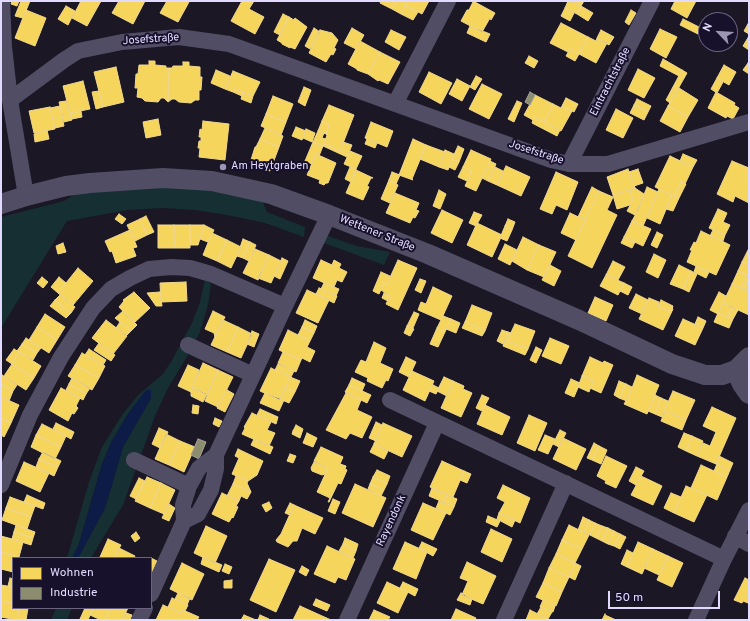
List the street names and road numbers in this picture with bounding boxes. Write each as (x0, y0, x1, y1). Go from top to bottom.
street label: Josefstraße (122, 31, 180, 49)
street label: Eintrachtstraße (588, 45, 634, 119)
street label: Josefstraße (507, 138, 565, 168)
street label: Wettener Straße (337, 213, 417, 255)
street label: Rayendonk (374, 493, 410, 549)

